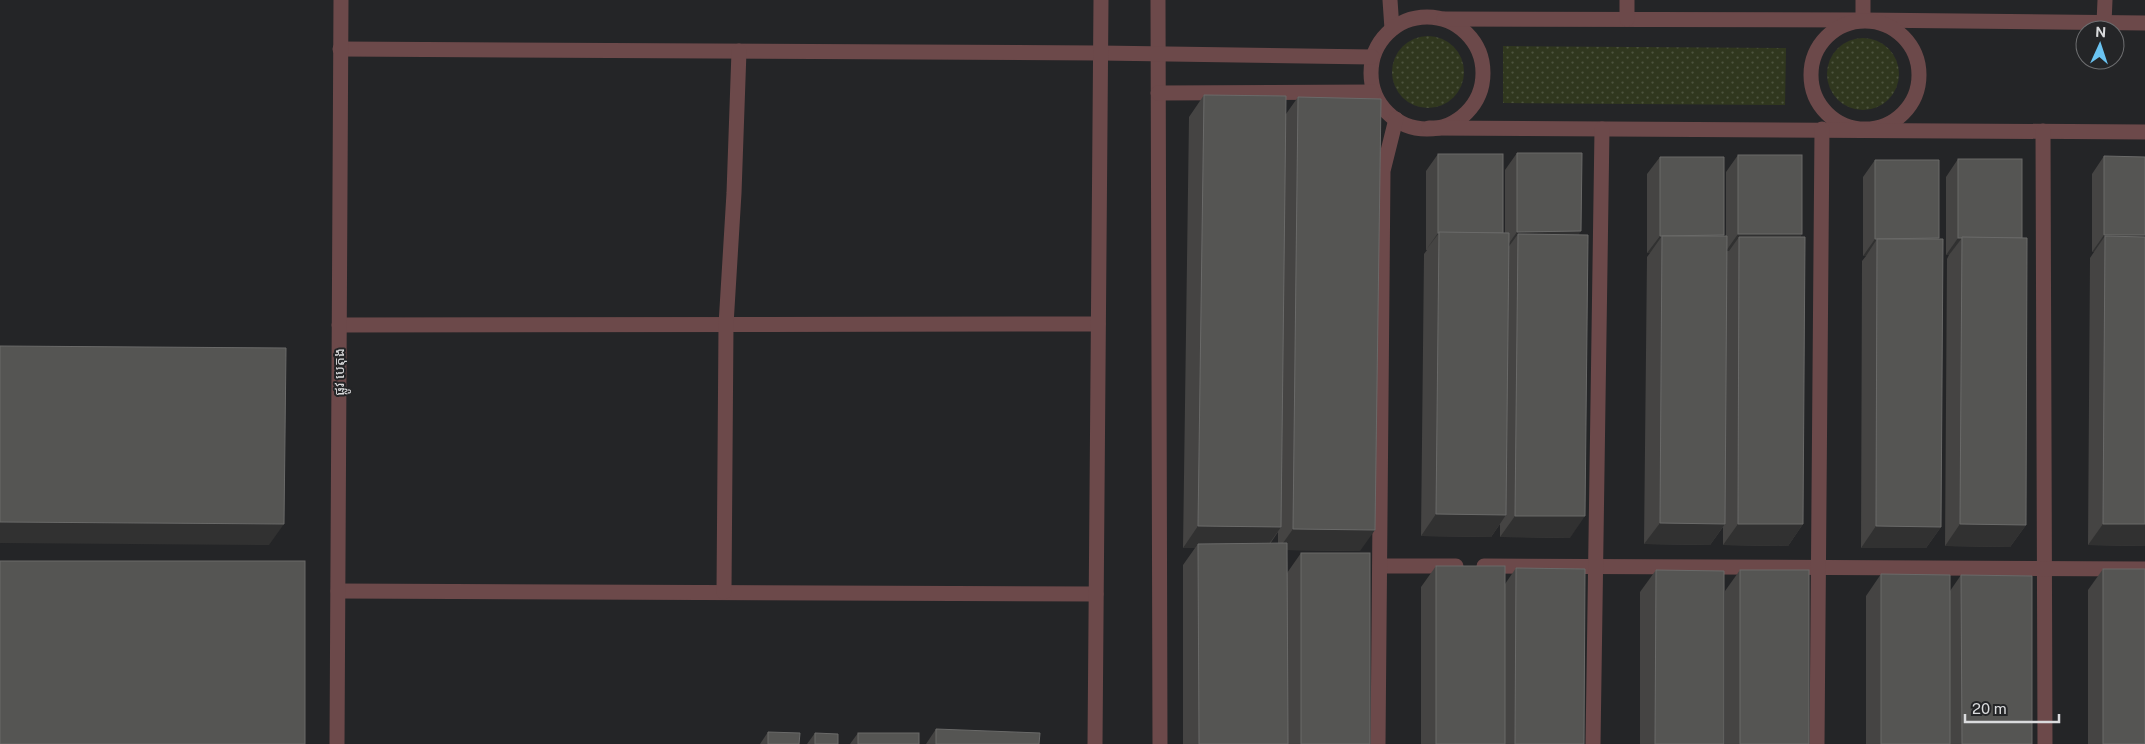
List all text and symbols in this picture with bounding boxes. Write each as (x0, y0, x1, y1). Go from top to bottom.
north arrow (2075, 20, 2125, 70)
text: N (2095, 24, 2107, 40)
street label: ផ្លូវ បេតុង (331, 348, 351, 396)
scale bar (1965, 692, 2059, 724)
text: 20 m (1972, 700, 2007, 717)

